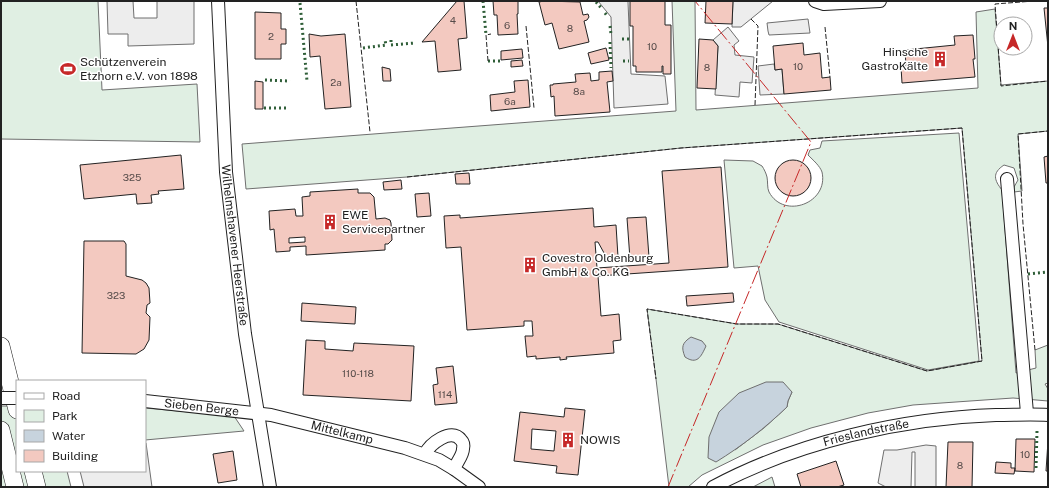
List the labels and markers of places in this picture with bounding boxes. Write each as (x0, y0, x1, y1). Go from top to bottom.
place label: Hinsche GastroKälte (862, 45, 928, 73)
building icon: Hinsche GastroKälte (931, 50, 949, 68)
place label: Schützenverein Etzhorn e.V. von 1898 (80, 55, 198, 83)
sports icon: Schützenverein Etzhorn e.V. von 1898 (59, 60, 77, 78)
place label: EWE Servicepartner (342, 208, 426, 236)
building icon: EWE Servicepartner (321, 213, 339, 231)
place label: Covestro Oldenburg GmbH & Co. KG (542, 251, 654, 279)
building icon: Covestro Oldenburg GmbH & Co. KG (521, 256, 539, 274)
building icon: NOWIS (559, 431, 577, 449)
place label: NOWIS (580, 433, 621, 447)

